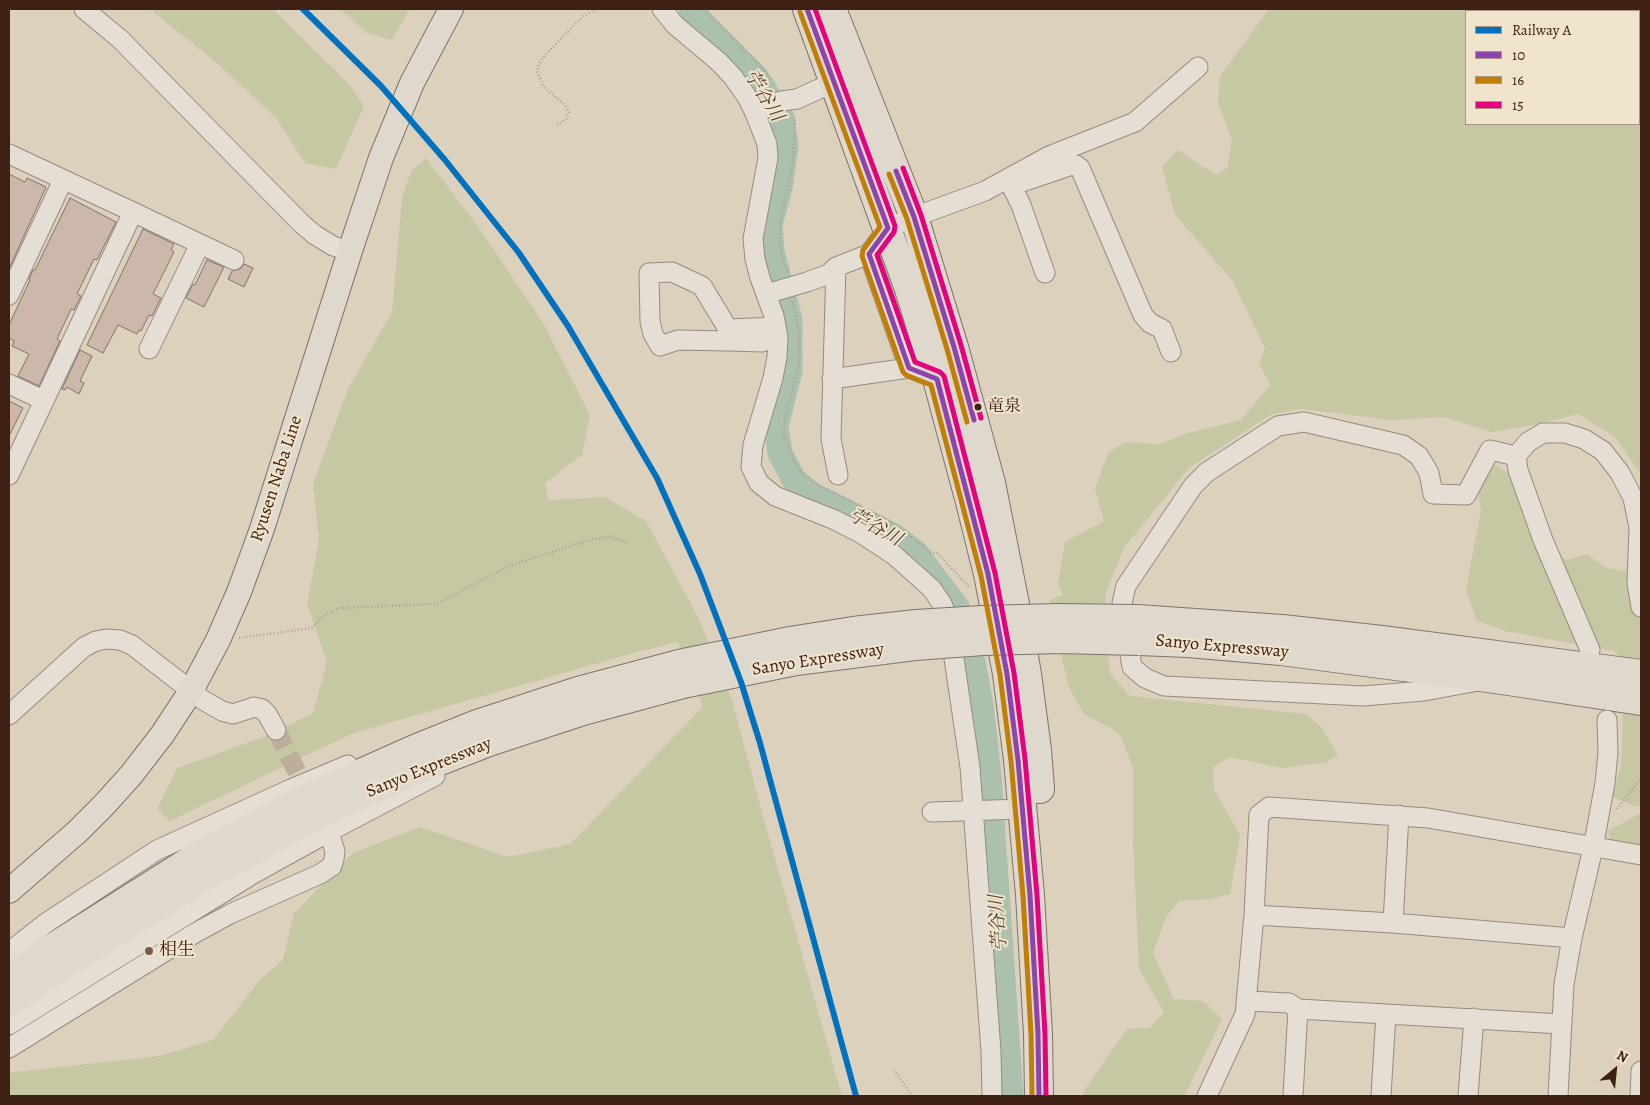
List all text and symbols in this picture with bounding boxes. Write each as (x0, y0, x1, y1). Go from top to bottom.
legend (1465, 10, 1640, 125)
text: Railway A (1512, 20, 1571, 40)
text: 10 (1512, 45, 1525, 65)
water label: 苧谷川 (738, 66, 788, 126)
text: 16 (1512, 70, 1524, 90)
text: 15 (1512, 95, 1524, 115)
place label: 竜泉 (987, 397, 1021, 417)
marker: 竜泉 (973, 402, 983, 412)
street label: Ryusen Naba Line (246, 413, 308, 545)
water label: 苧谷川 (845, 504, 905, 552)
street label: Sanyo Expressway (1154, 630, 1290, 664)
street label: Sanyo Expressway (750, 639, 886, 681)
street label: Sanyo Expressway (363, 733, 495, 803)
water label: 苧谷川 (986, 894, 1012, 952)
place label: 相生 (159, 940, 195, 962)
marker: 相生 (143, 945, 155, 957)
north arrow (1590, 1045, 1640, 1095)
text: N (1613, 1046, 1631, 1067)

